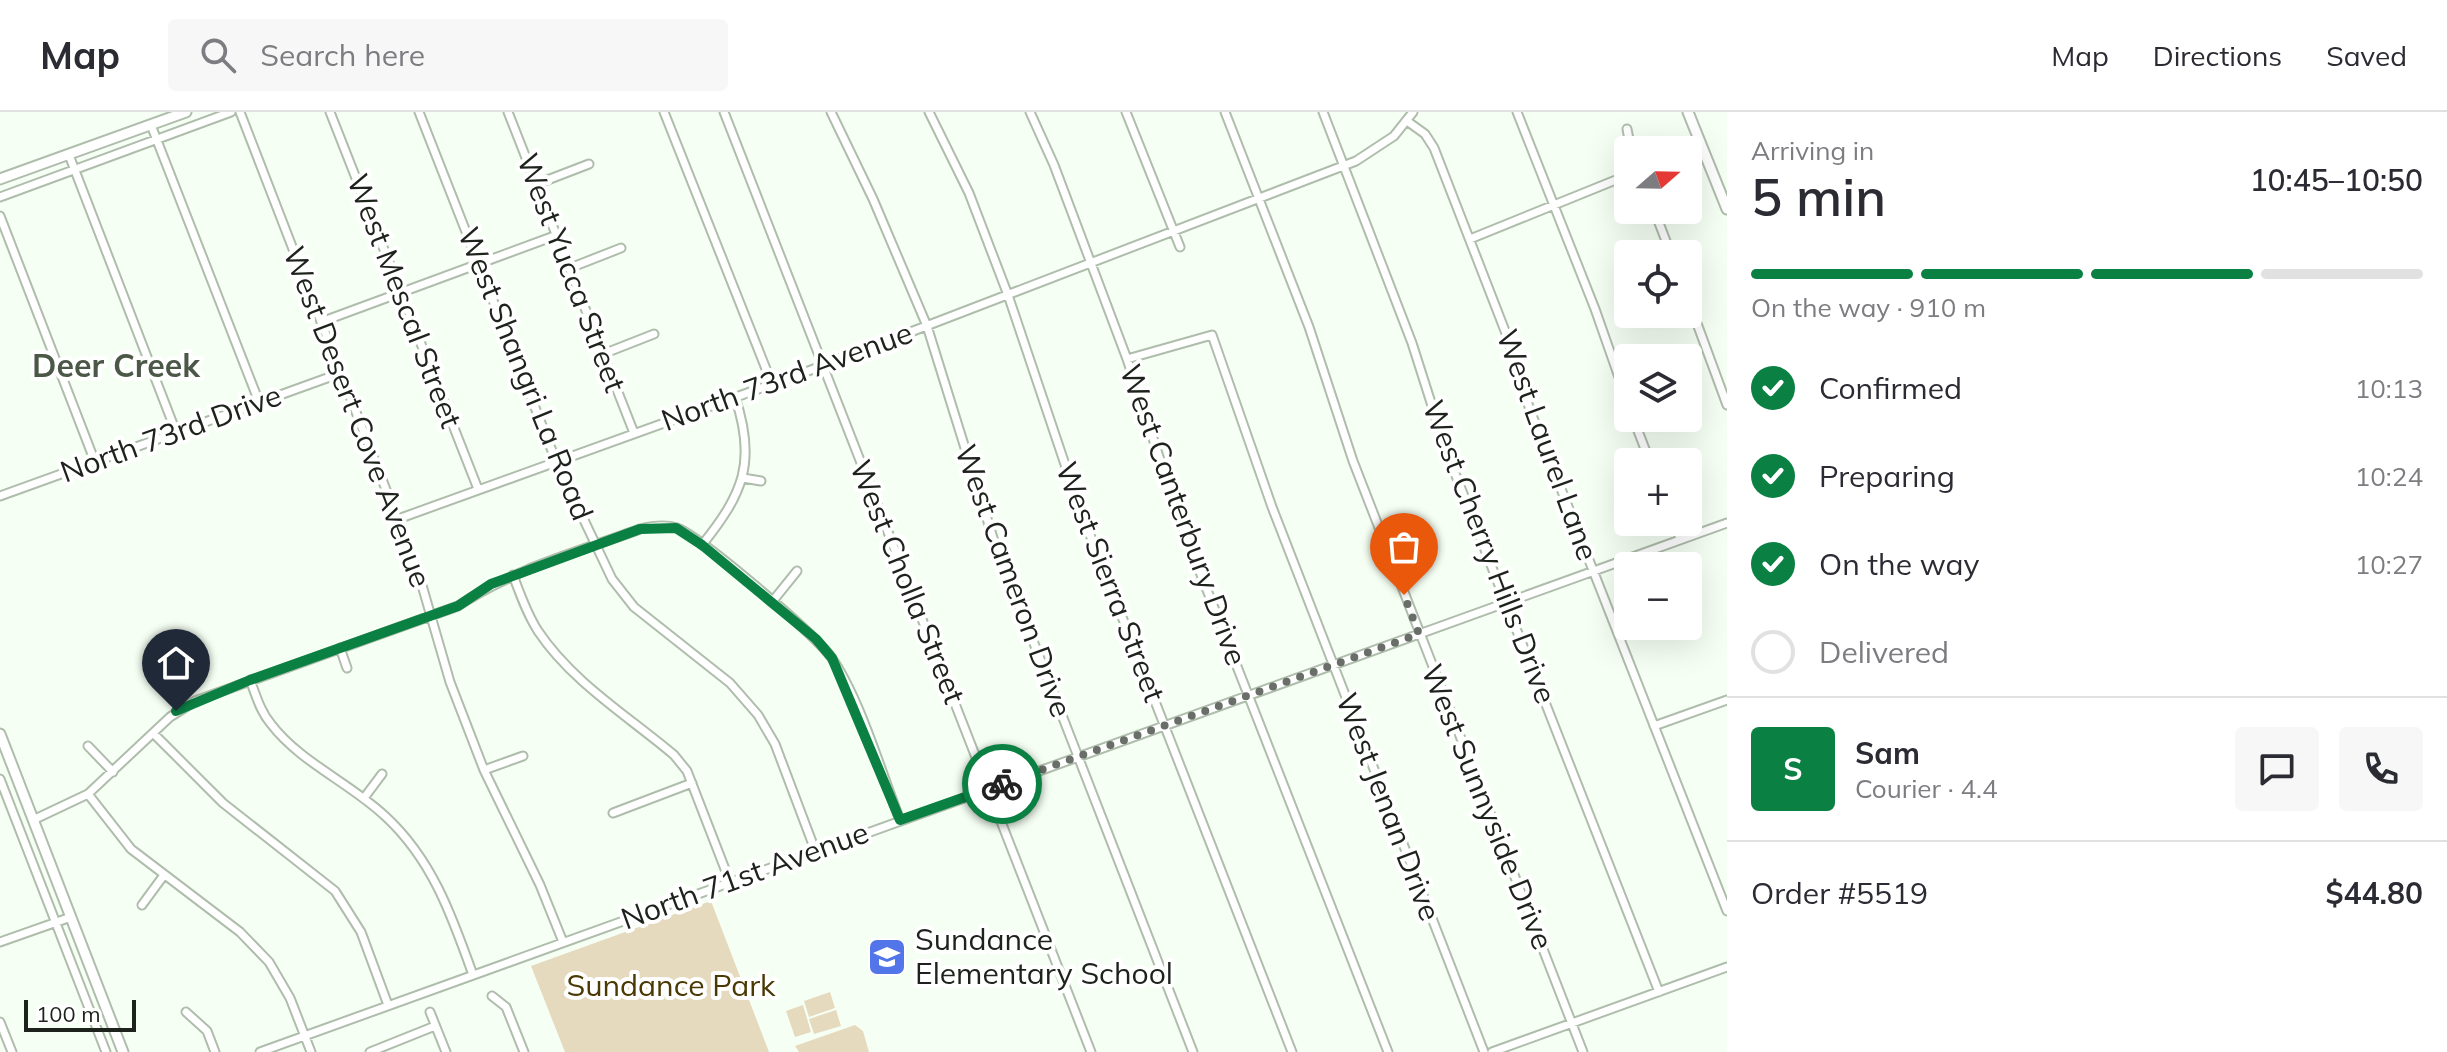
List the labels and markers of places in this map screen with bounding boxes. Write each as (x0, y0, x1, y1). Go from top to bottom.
pin (1370, 513, 1438, 595)
pin (142, 629, 210, 711)
place label: Sundance Elementary School (915, 920, 1173, 992)
school or university icon: Sundance Elementary School (866, 936, 908, 978)

